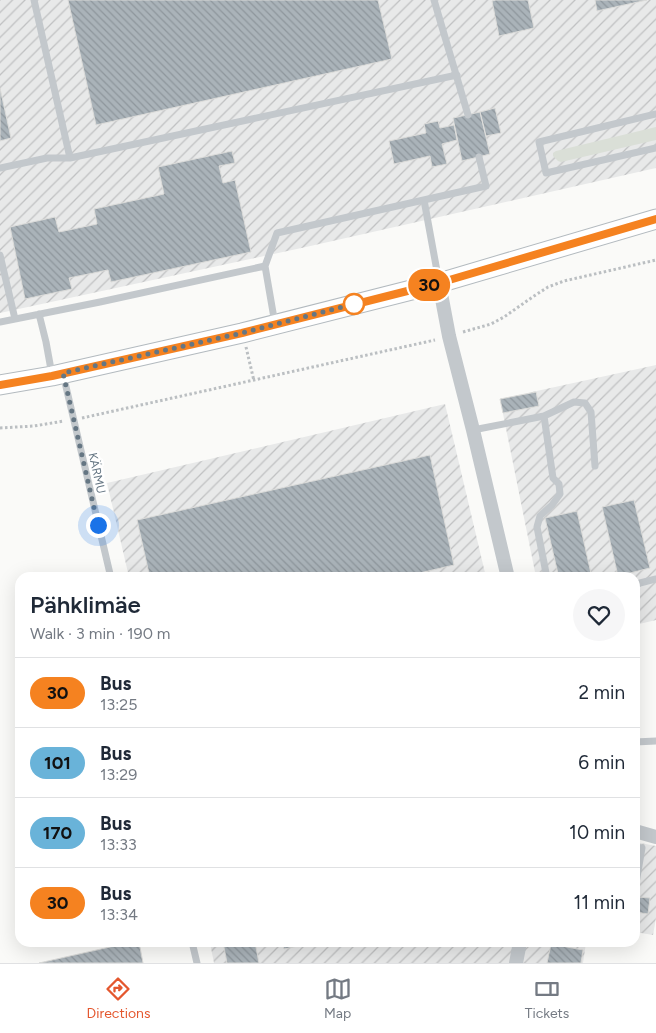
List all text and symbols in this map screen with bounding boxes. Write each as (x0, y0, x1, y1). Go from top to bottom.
line badge: 30 (406, 269, 452, 301)
text: 30 (418, 274, 440, 296)
unlabelled marker (343, 293, 365, 315)
street label: KÄRMU (86, 451, 108, 495)
your location (86, 513, 111, 538)
button: heart (573, 589, 625, 641)
text: Pähklimäe (30, 590, 141, 619)
text: Walk · 3 min · 190 m (30, 624, 171, 643)
text: Bus (100, 672, 131, 695)
text: 2 min (579, 681, 625, 704)
text: 30 (47, 682, 68, 704)
text: 13:25 (100, 695, 138, 714)
text: Bus (100, 742, 131, 765)
text: 6 min (578, 751, 625, 774)
text: 101 (44, 752, 71, 774)
text: 13:29 (100, 765, 137, 784)
text: Bus (100, 812, 131, 835)
text: 10 min (569, 821, 625, 844)
text: 170 (43, 822, 72, 844)
text: 13:33 (100, 835, 137, 854)
text: Bus (100, 882, 131, 905)
text: 11 min (573, 891, 625, 914)
text: 30 (47, 892, 68, 914)
text: 13:34 (100, 905, 138, 924)
tab: Directions (87, 975, 150, 1022)
tab: Map (324, 975, 352, 1022)
tab: Tickets (525, 975, 569, 1022)

